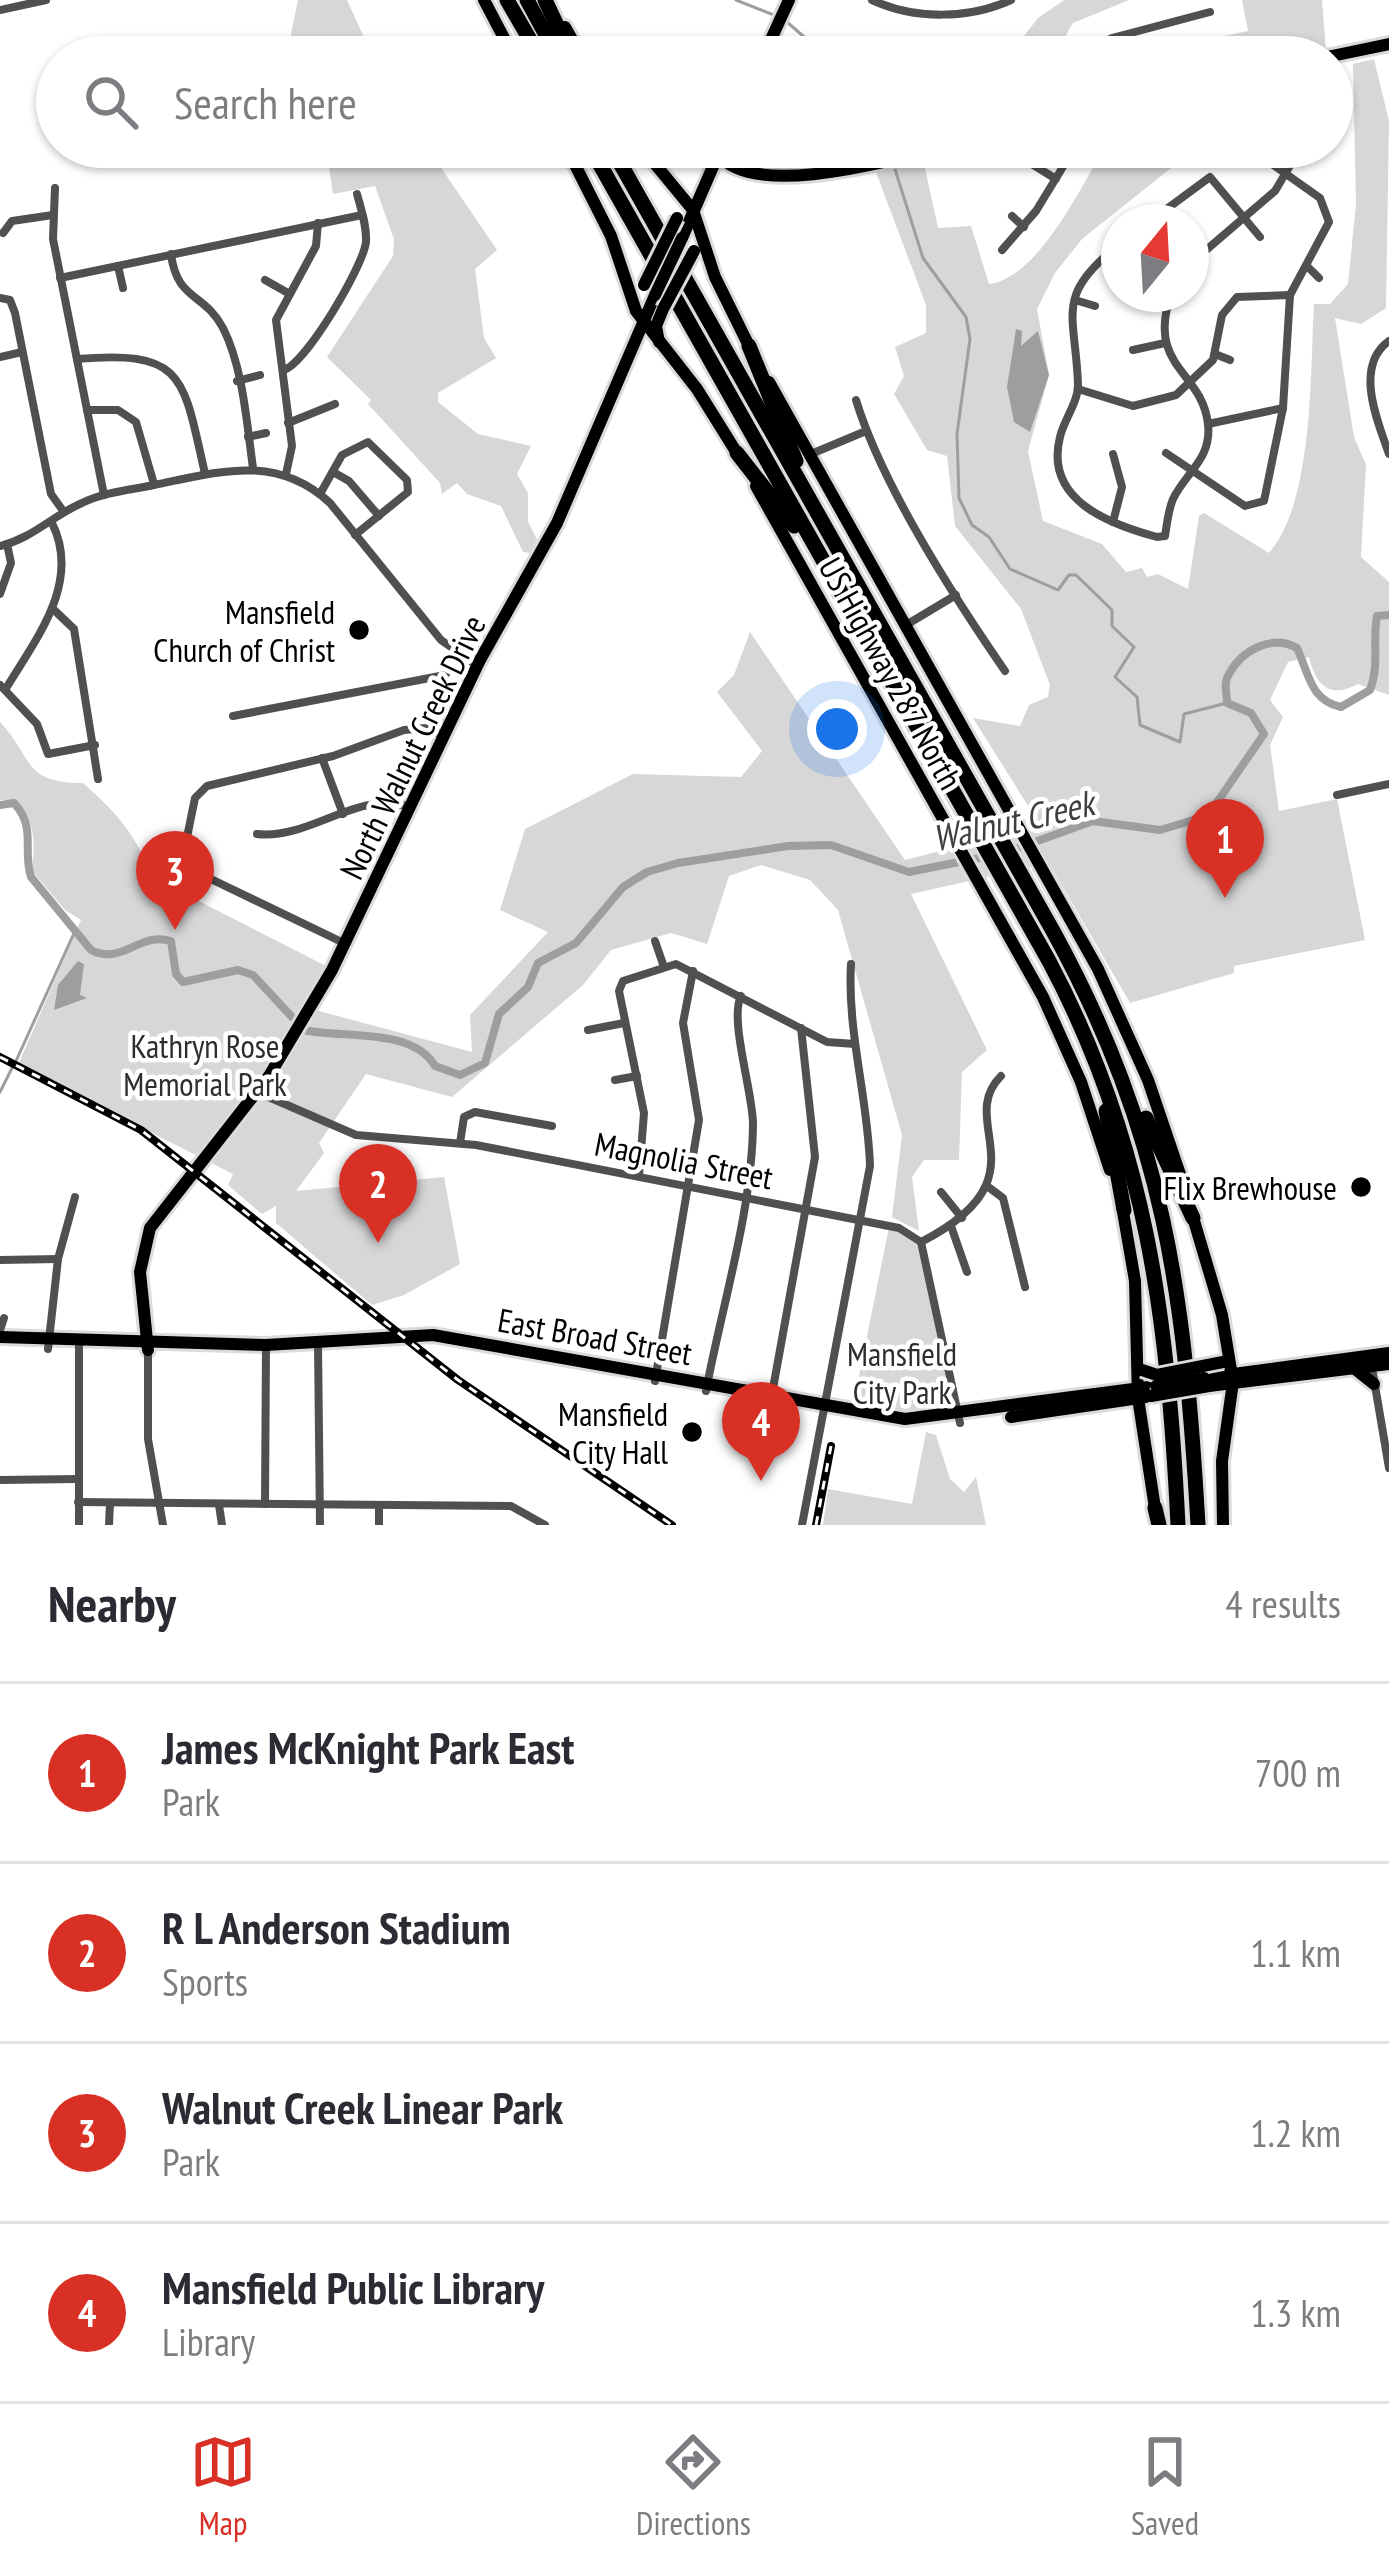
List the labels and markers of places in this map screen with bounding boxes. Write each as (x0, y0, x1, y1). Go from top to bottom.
place label: Mansfield Church of Christ (153, 590, 335, 671)
marker: Mansfield Church of Christ (346, 617, 372, 643)
pin: 1 (1186, 799, 1264, 898)
pin: 3 (136, 831, 214, 930)
pin: 2 (339, 1144, 417, 1243)
place label: Flix Brewhouse (1163, 1166, 1337, 1209)
marker: Flix Brewhouse (1348, 1174, 1374, 1200)
pin: 4 (722, 1382, 800, 1481)
place label: Mansfield City Hall (558, 1392, 668, 1473)
marker: Mansfield City Hall (679, 1419, 705, 1445)

